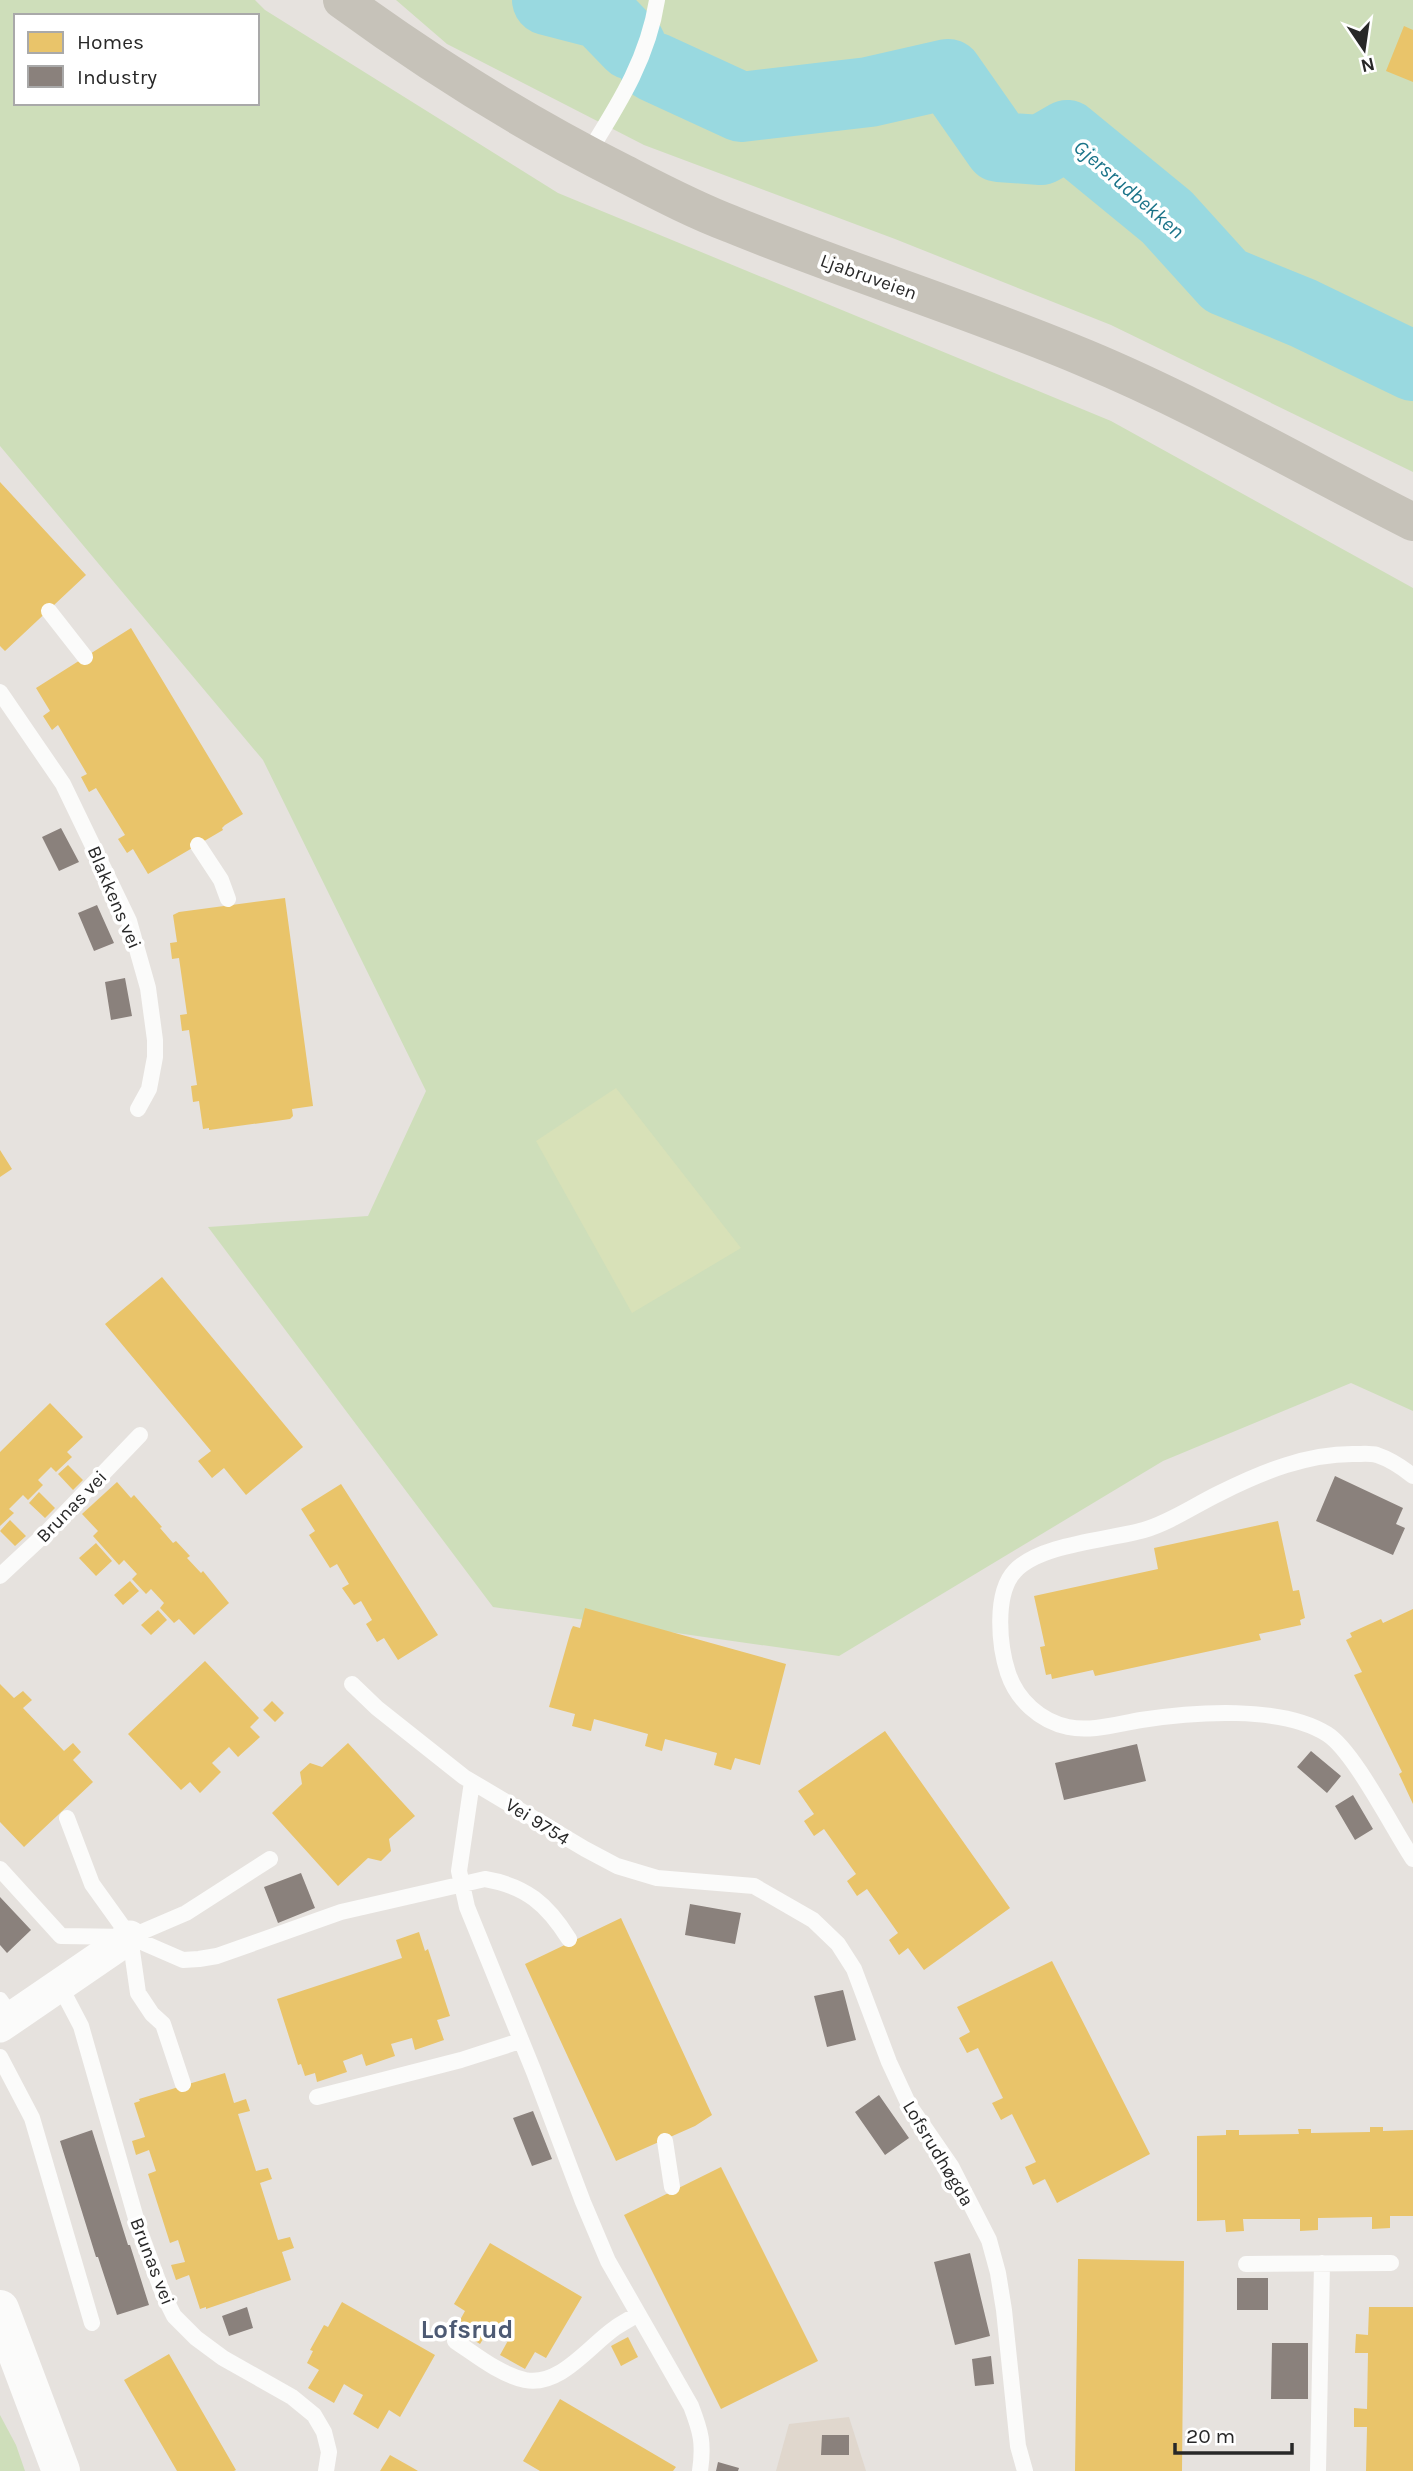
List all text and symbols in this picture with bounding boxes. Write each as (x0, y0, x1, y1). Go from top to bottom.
legend (14, 14, 259, 105)
north arrow (1329, 14, 1399, 84)
text: Homes (77, 30, 144, 54)
text: N (1358, 52, 1377, 77)
text: Industry (77, 65, 157, 89)
water label: Gjersrudbekken (1069, 135, 1189, 243)
street label: Ljabruveien (817, 249, 920, 305)
street label: Blakkens vei (83, 843, 146, 952)
street label: Brunas vei (32, 1466, 111, 1547)
street label: Vei 9754 (501, 1794, 574, 1850)
street label: Lofsrudhøgda (898, 2097, 978, 2210)
street label: Brunas vei (125, 2215, 179, 2308)
district label: Lofsrud (421, 2314, 514, 2345)
scale bar (1175, 2412, 1292, 2456)
text: 20 m (1186, 2424, 1235, 2448)

